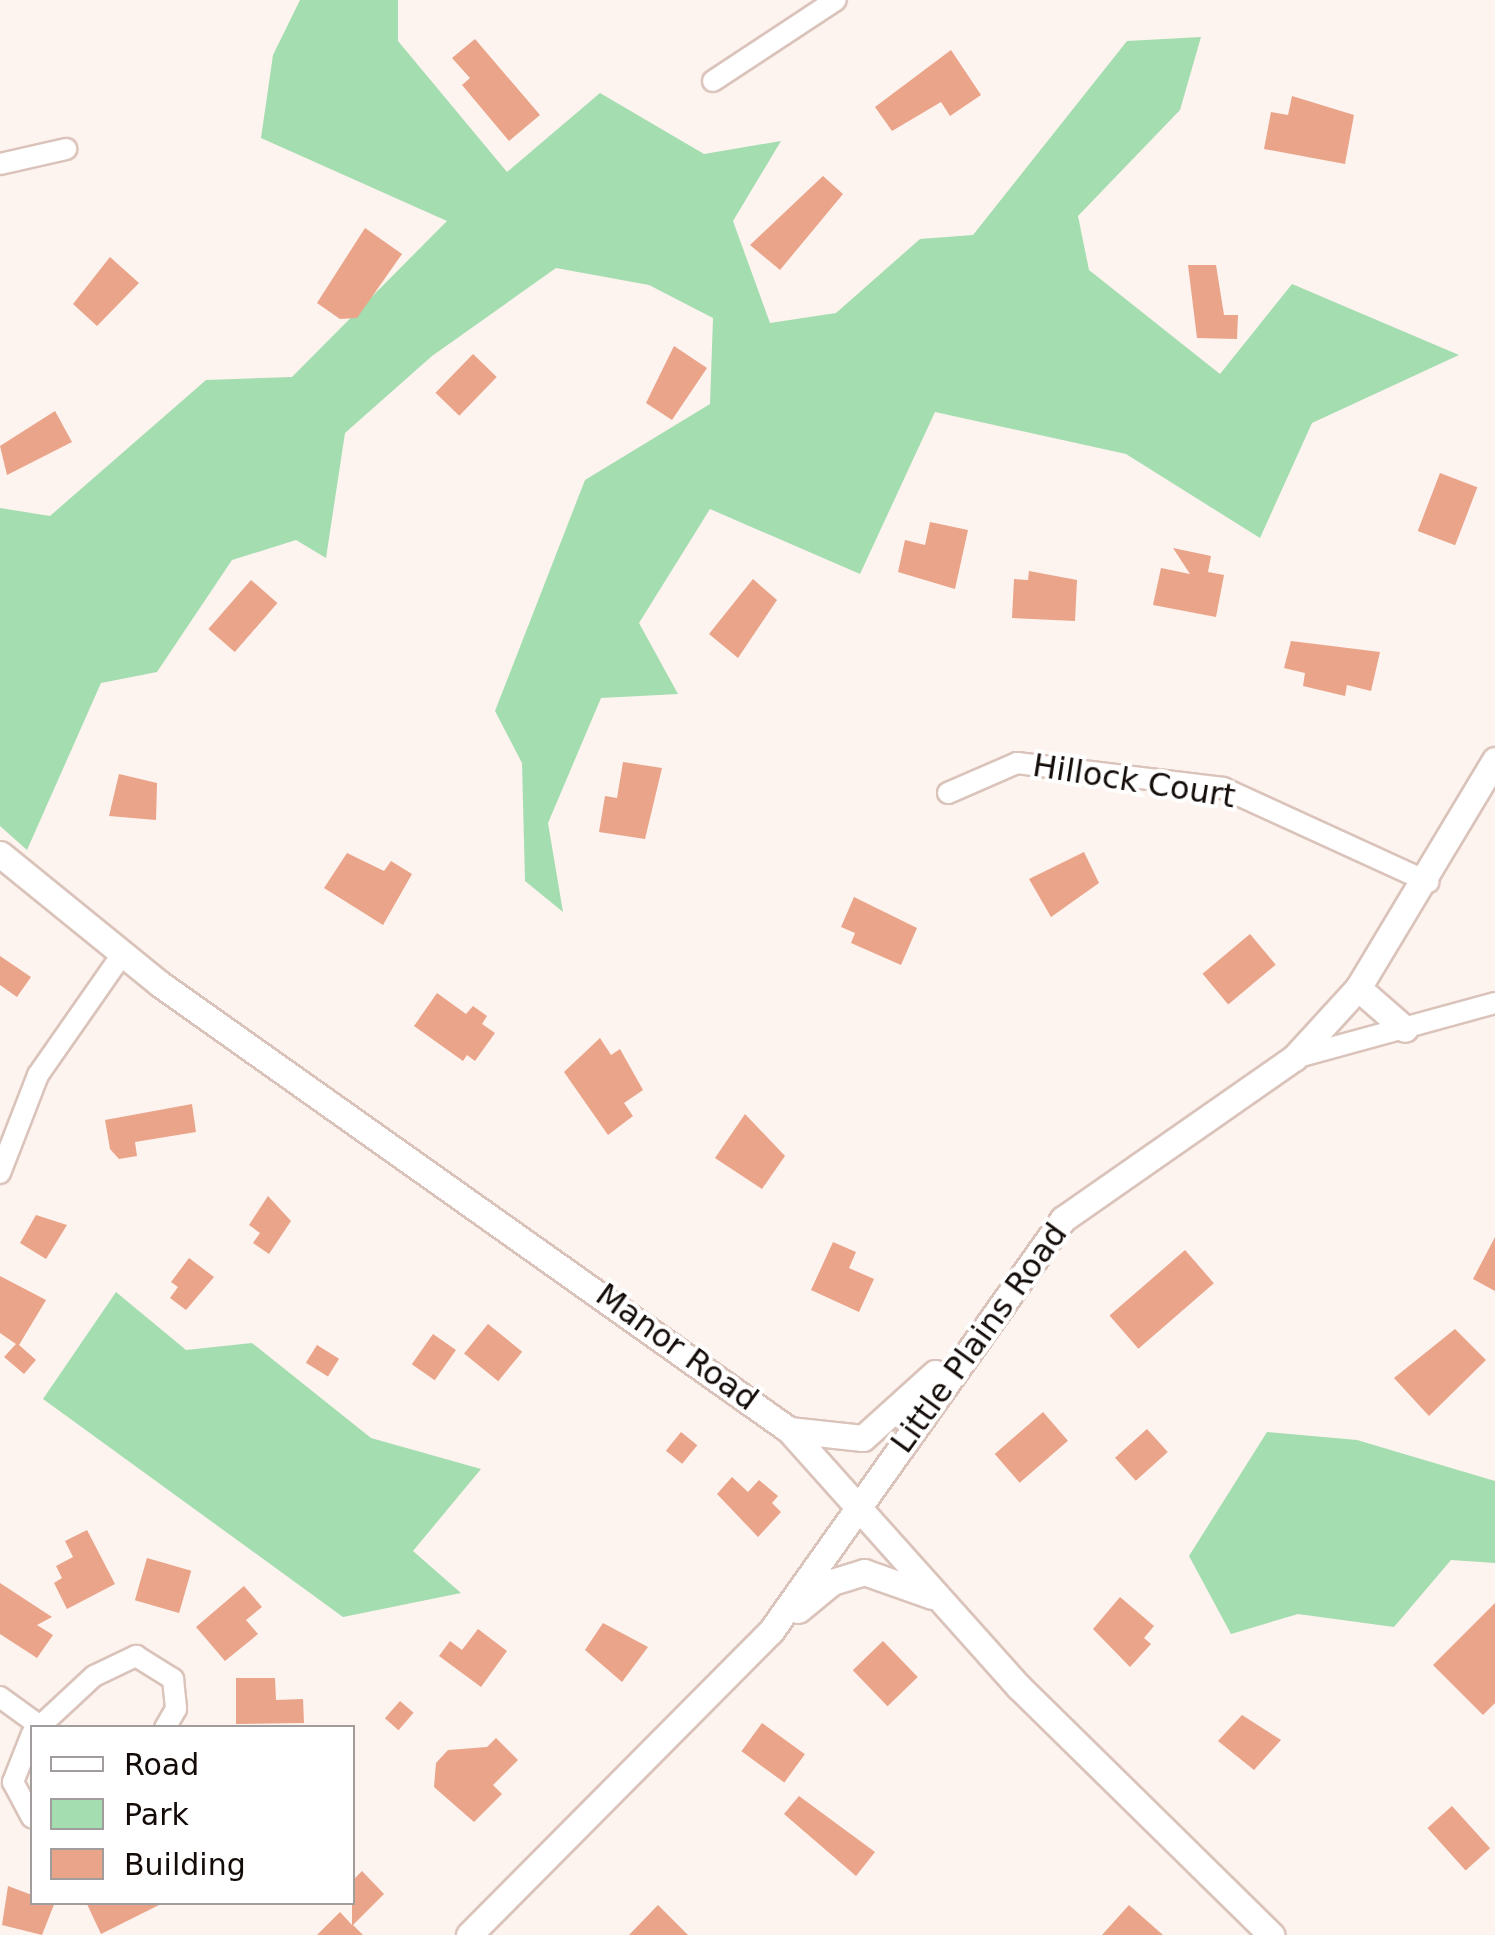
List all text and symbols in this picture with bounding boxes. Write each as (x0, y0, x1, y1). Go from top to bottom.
street label: Hillock Court (1030, 746, 1238, 816)
street label: Little Plains Road (883, 1216, 1075, 1460)
street label: Manor Road (589, 1275, 765, 1419)
legend (30, 1725, 355, 1905)
text: Road (124, 1747, 199, 1782)
text: Park (124, 1797, 189, 1832)
text: Building (124, 1847, 246, 1882)

